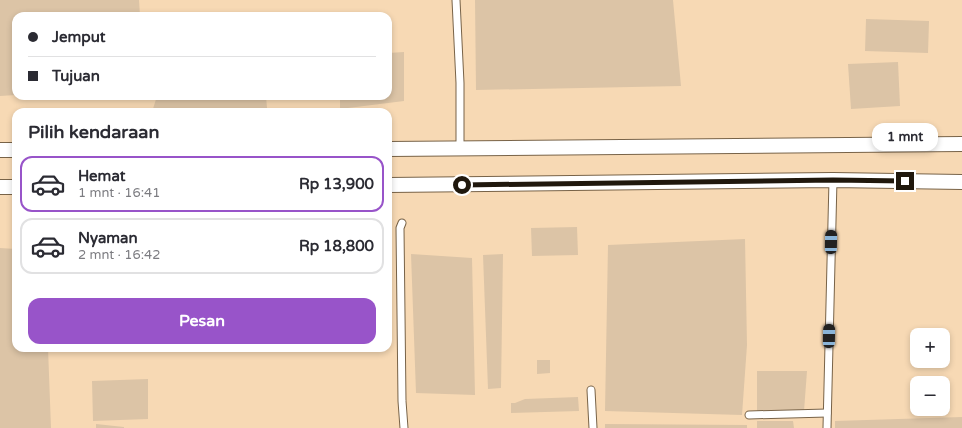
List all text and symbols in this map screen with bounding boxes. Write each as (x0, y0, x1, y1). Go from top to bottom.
text: Jemput (52, 28, 106, 46)
text: Tujuan (52, 67, 100, 85)
text: Pilih kendaraan (28, 121, 159, 143)
callout: 1 mnt (872, 123, 938, 151)
text: 1 mnt (887, 129, 923, 145)
icon: car (30, 166, 66, 202)
text: Hemat (78, 167, 125, 185)
route end (896, 172, 914, 190)
text: Rp 13,900 (299, 175, 374, 193)
route start (453, 176, 471, 194)
text: 1 mnt · 16:41 (78, 185, 160, 201)
icon: car (30, 228, 66, 264)
text: Nyaman (78, 229, 138, 247)
car (825, 230, 837, 254)
text: Rp 18,800 (299, 237, 374, 255)
text: 2 mnt · 16:42 (78, 247, 160, 263)
button: Pesan (28, 298, 376, 344)
car (823, 324, 835, 348)
map controls (910, 328, 950, 416)
button: + (910, 328, 950, 368)
button: − (910, 376, 950, 416)

